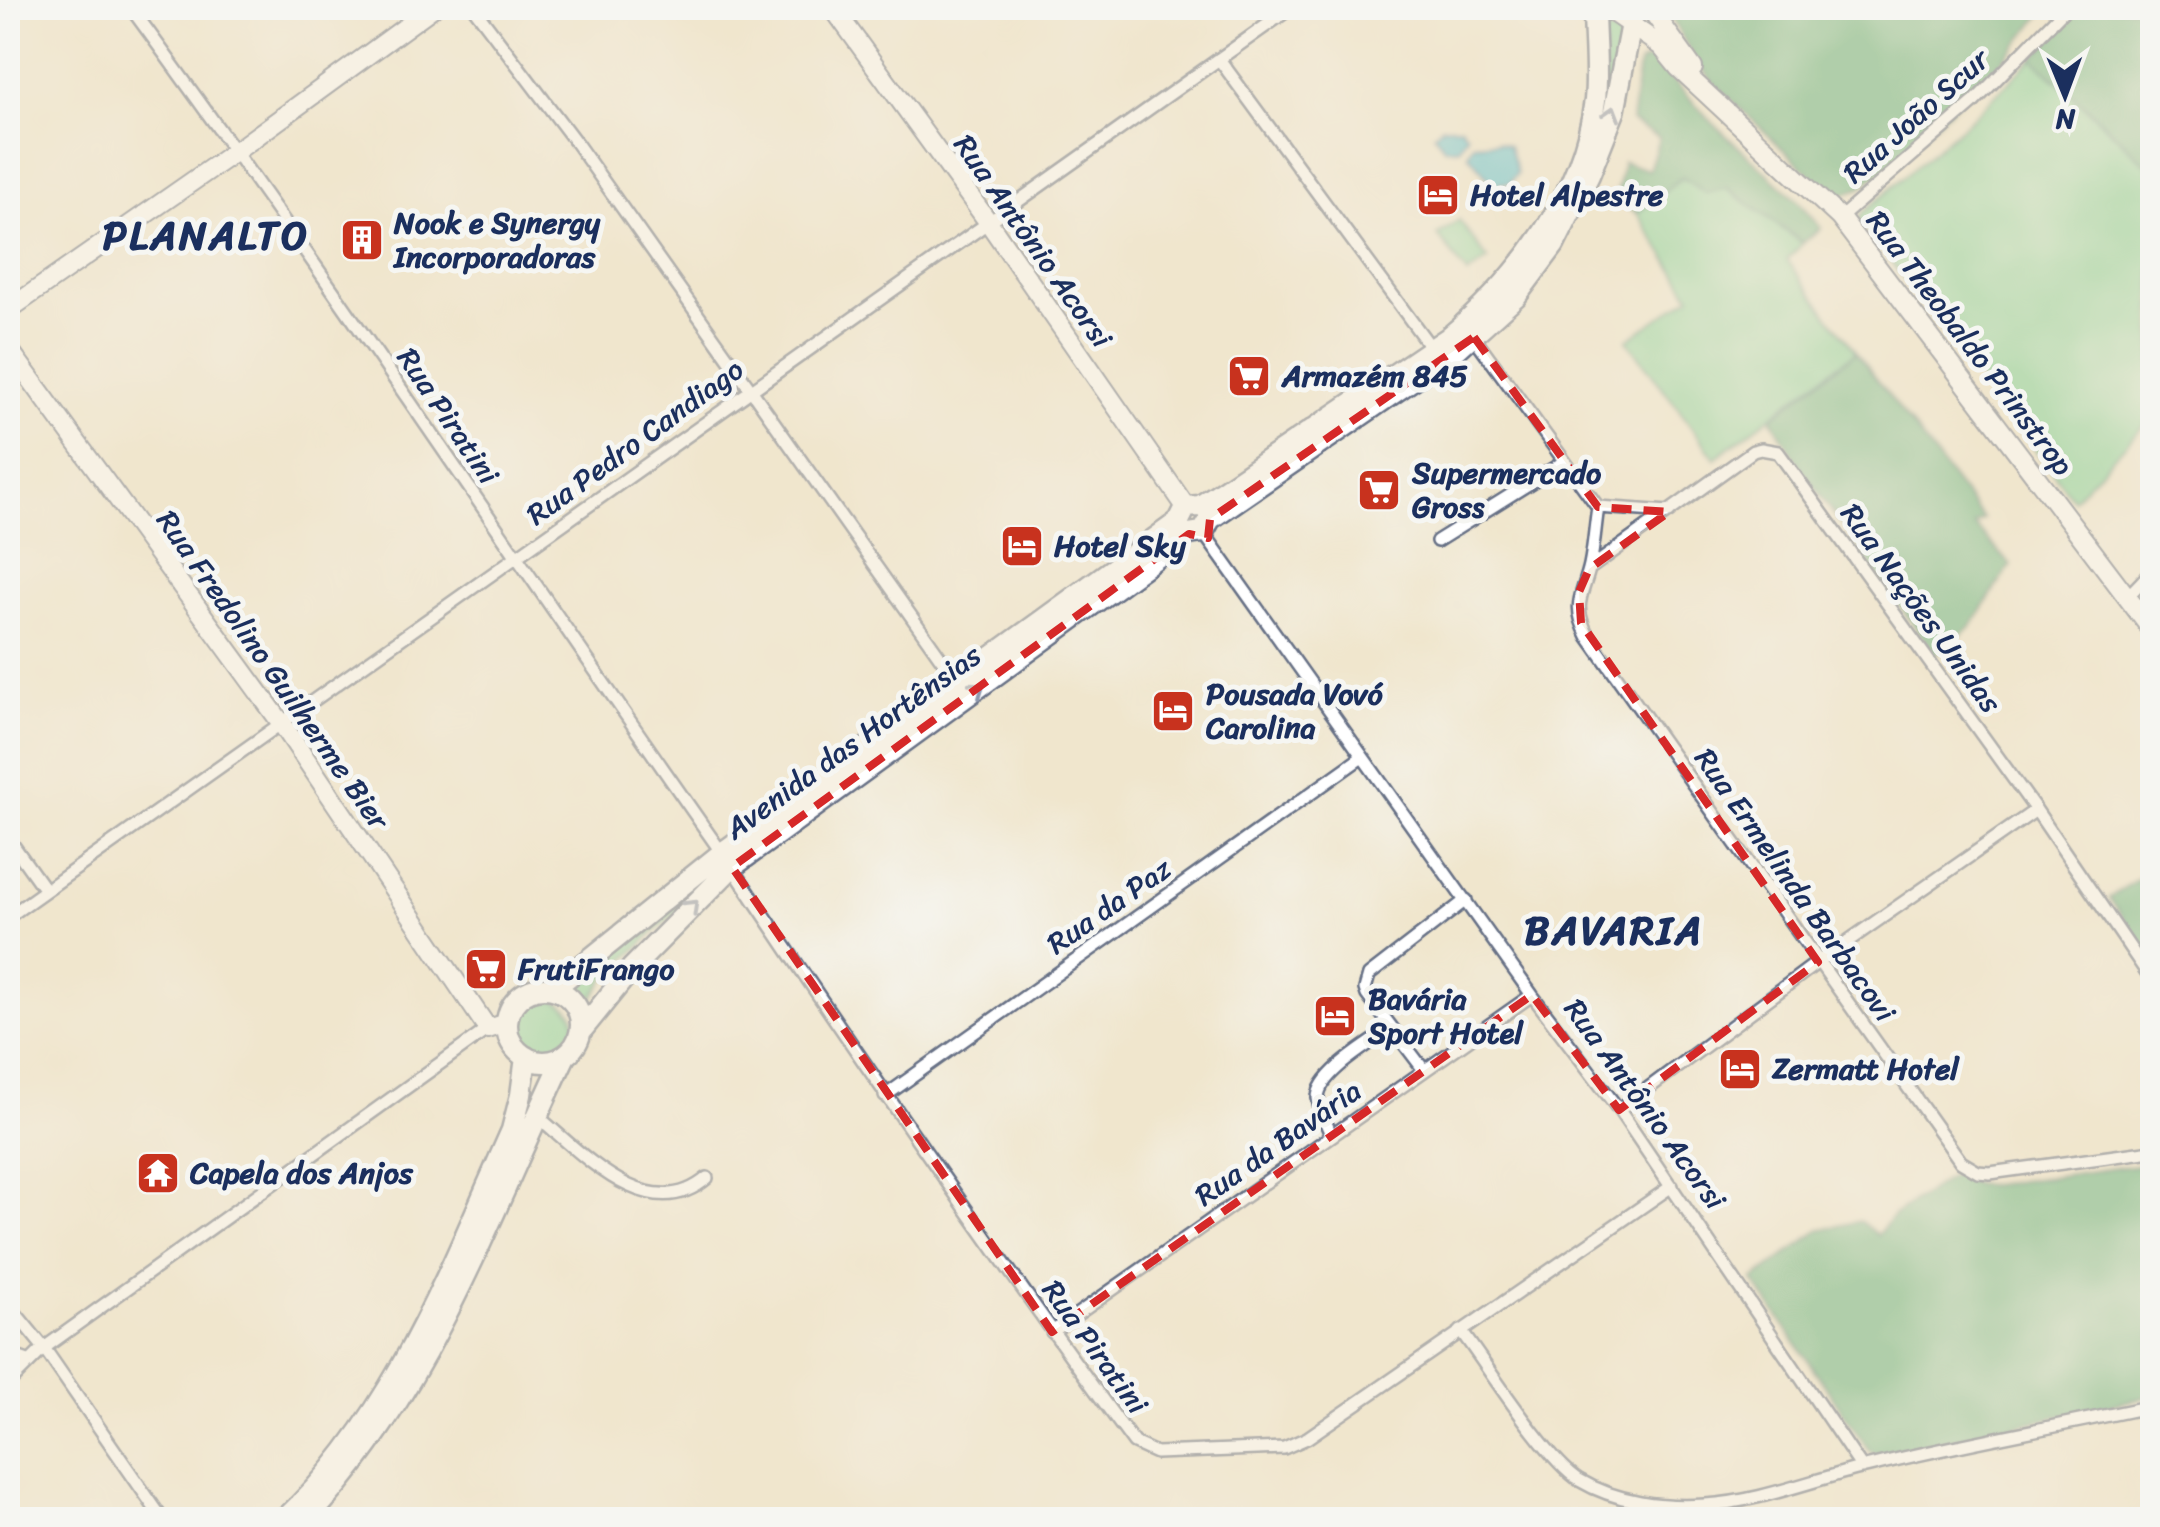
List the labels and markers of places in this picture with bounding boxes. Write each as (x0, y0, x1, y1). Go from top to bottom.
place label: Hotel Alpestre (1470, 168, 1664, 222)
hotel icon: Hotel Alpestre (1415, 172, 1461, 218)
place label: Nook e Synergy Incorporadoras (392, 196, 601, 284)
building icon: Nook e Synergy Incorporadoras (339, 217, 385, 263)
place label: Armazém 845 (1280, 349, 1468, 403)
supermarket icon: Armazém 845 (1226, 353, 1272, 399)
place label: Supermercado Gross (1411, 446, 1602, 534)
supermarket icon: Supermercado Gross (1356, 467, 1402, 513)
place label: Hotel Sky (1054, 519, 1187, 573)
hotel icon: Hotel Sky (999, 523, 1045, 569)
place label: Pousada Vovó Carolina (1205, 667, 1384, 755)
hotel icon: Pousada Vovó Carolina (1150, 688, 1196, 734)
place label: FrutiFrango (517, 942, 675, 996)
supermarket icon: FrutiFrango (463, 946, 509, 992)
place label: Bavária Sport Hotel (1367, 972, 1524, 1060)
hotel icon: Bavária Sport Hotel (1312, 993, 1358, 1039)
place label: Zermatt Hotel (1771, 1042, 1960, 1096)
hotel icon: Zermatt Hotel (1717, 1046, 1763, 1092)
place label: Capela dos Anjos (189, 1146, 414, 1200)
temple icon: Capela dos Anjos (135, 1150, 181, 1196)

